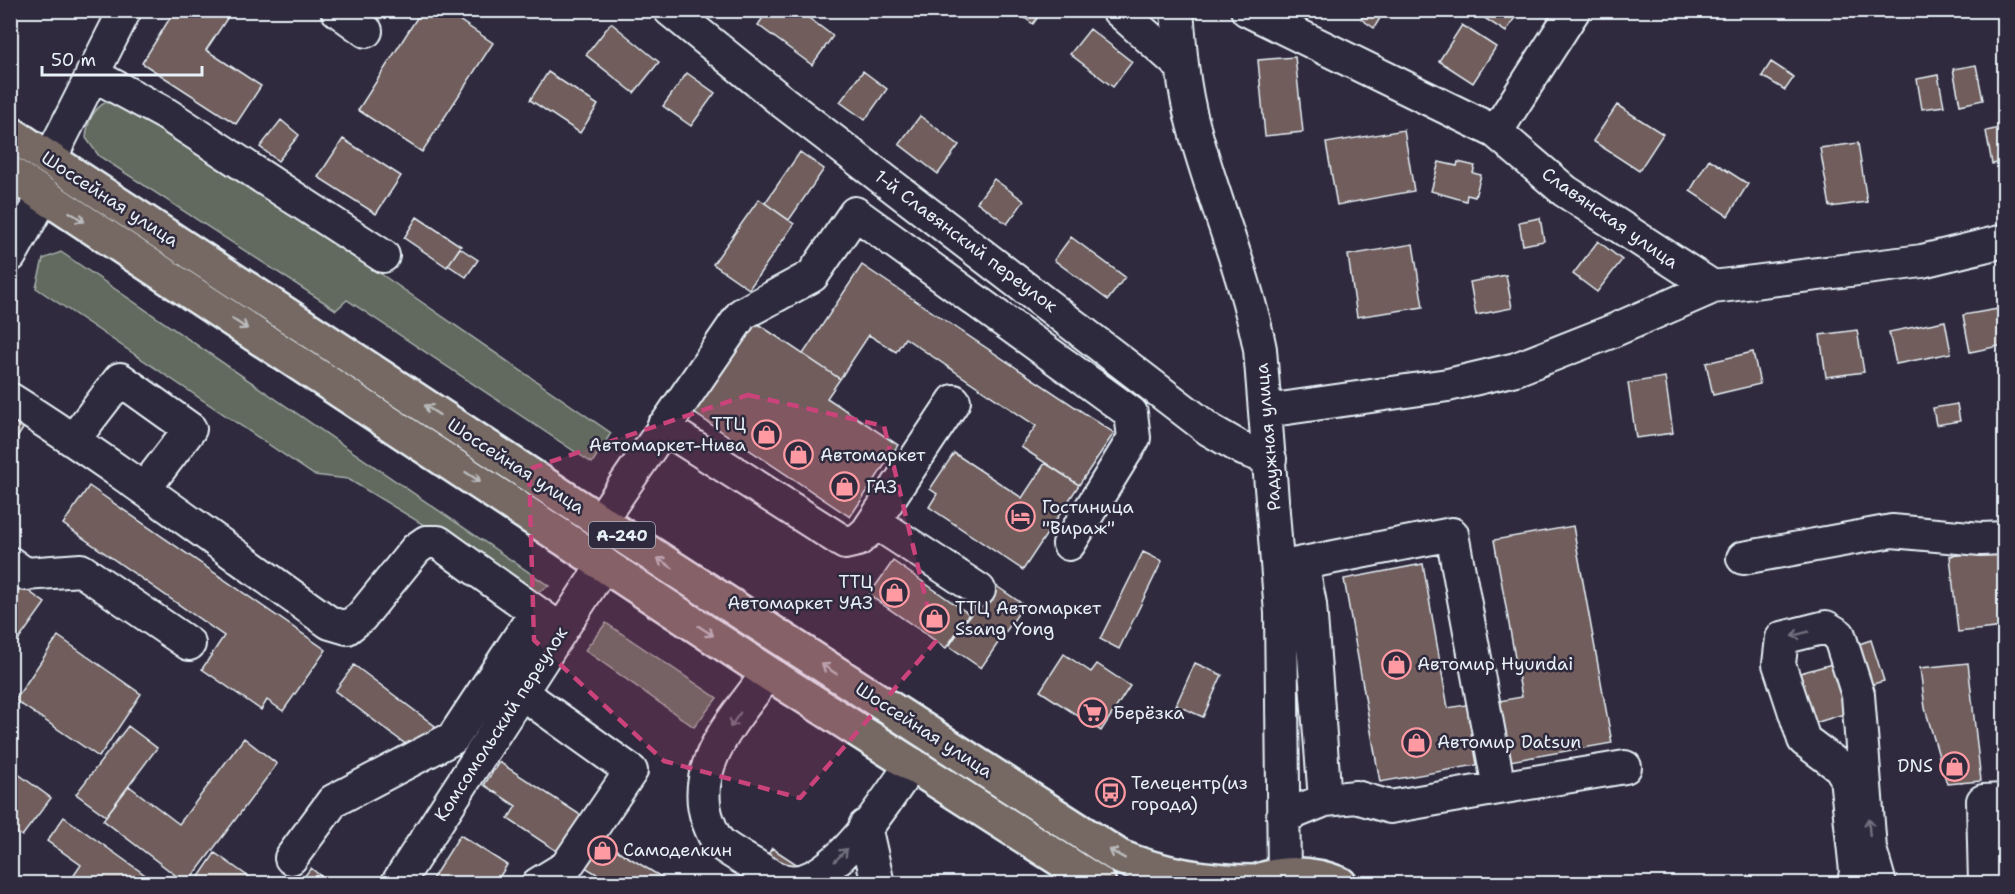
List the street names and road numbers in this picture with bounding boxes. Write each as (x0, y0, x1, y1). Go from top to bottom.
street label: Шоссейная улица (37, 146, 183, 252)
street label: Славянская улица (1537, 162, 1683, 274)
street label: 1-й Славянский переулок (870, 164, 1063, 318)
street label: Радужная улица (1250, 362, 1286, 512)
street label: Шоссейная улица (443, 413, 589, 519)
road number: А-240 (589, 522, 655, 548)
street label: Комсомольский переулок (429, 622, 573, 826)
street label: Шоссейная улица (851, 677, 997, 783)

